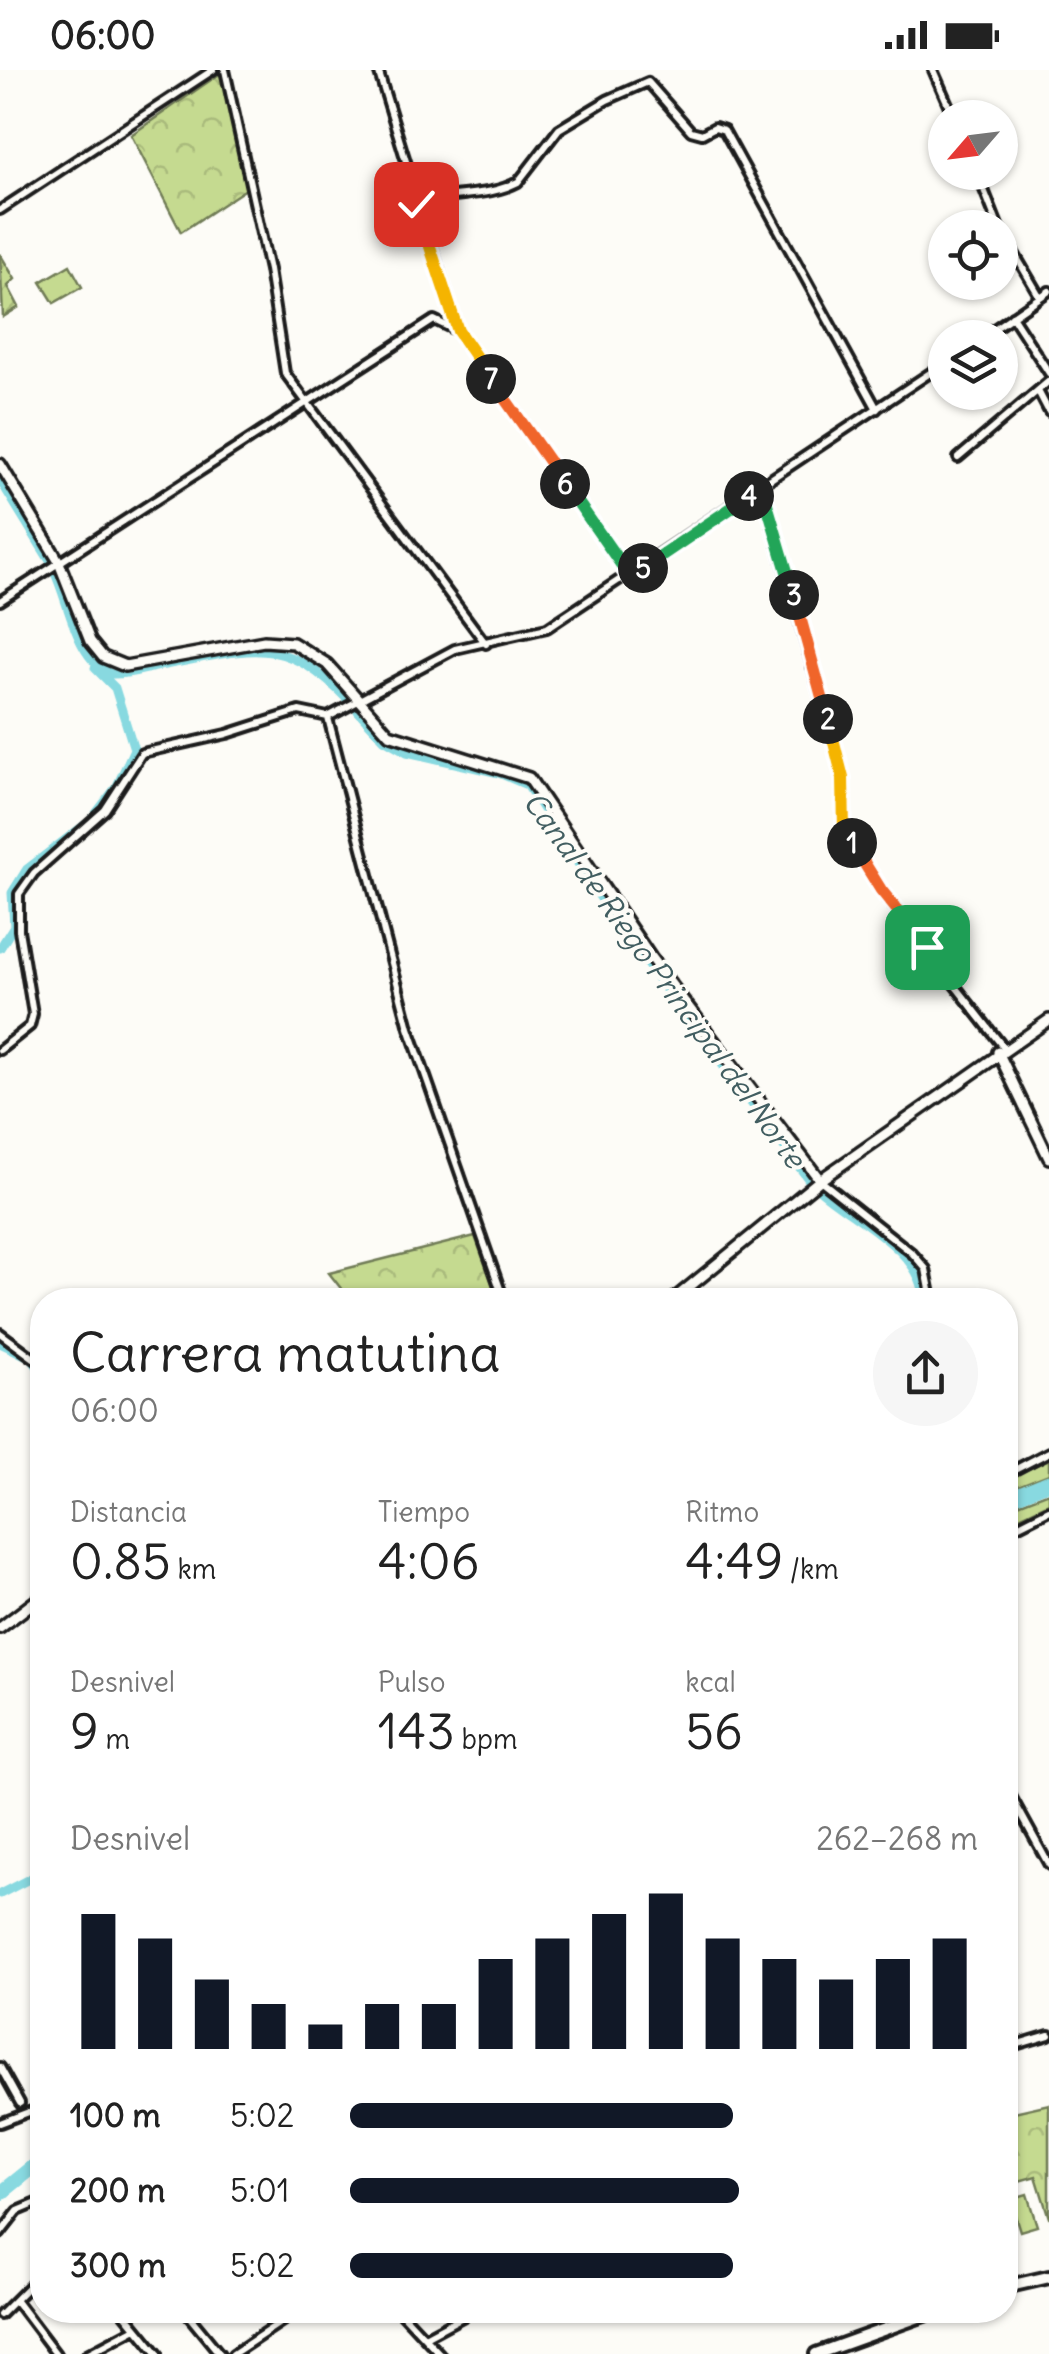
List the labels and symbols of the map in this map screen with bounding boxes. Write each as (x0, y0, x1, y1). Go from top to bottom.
north arrow (928, 100, 1018, 190)
pin (374, 162, 459, 247)
pin: 7 (466, 354, 516, 404)
pin: 6 (540, 459, 590, 509)
pin: 4 (724, 471, 774, 521)
pin: 5 (618, 543, 668, 593)
pin: 3 (769, 570, 819, 620)
pin: 2 (803, 694, 853, 744)
water label: Canal de Riego Principal del Norte (515, 784, 815, 1176)
pin: 1 (827, 818, 877, 868)
pin (885, 905, 970, 990)

